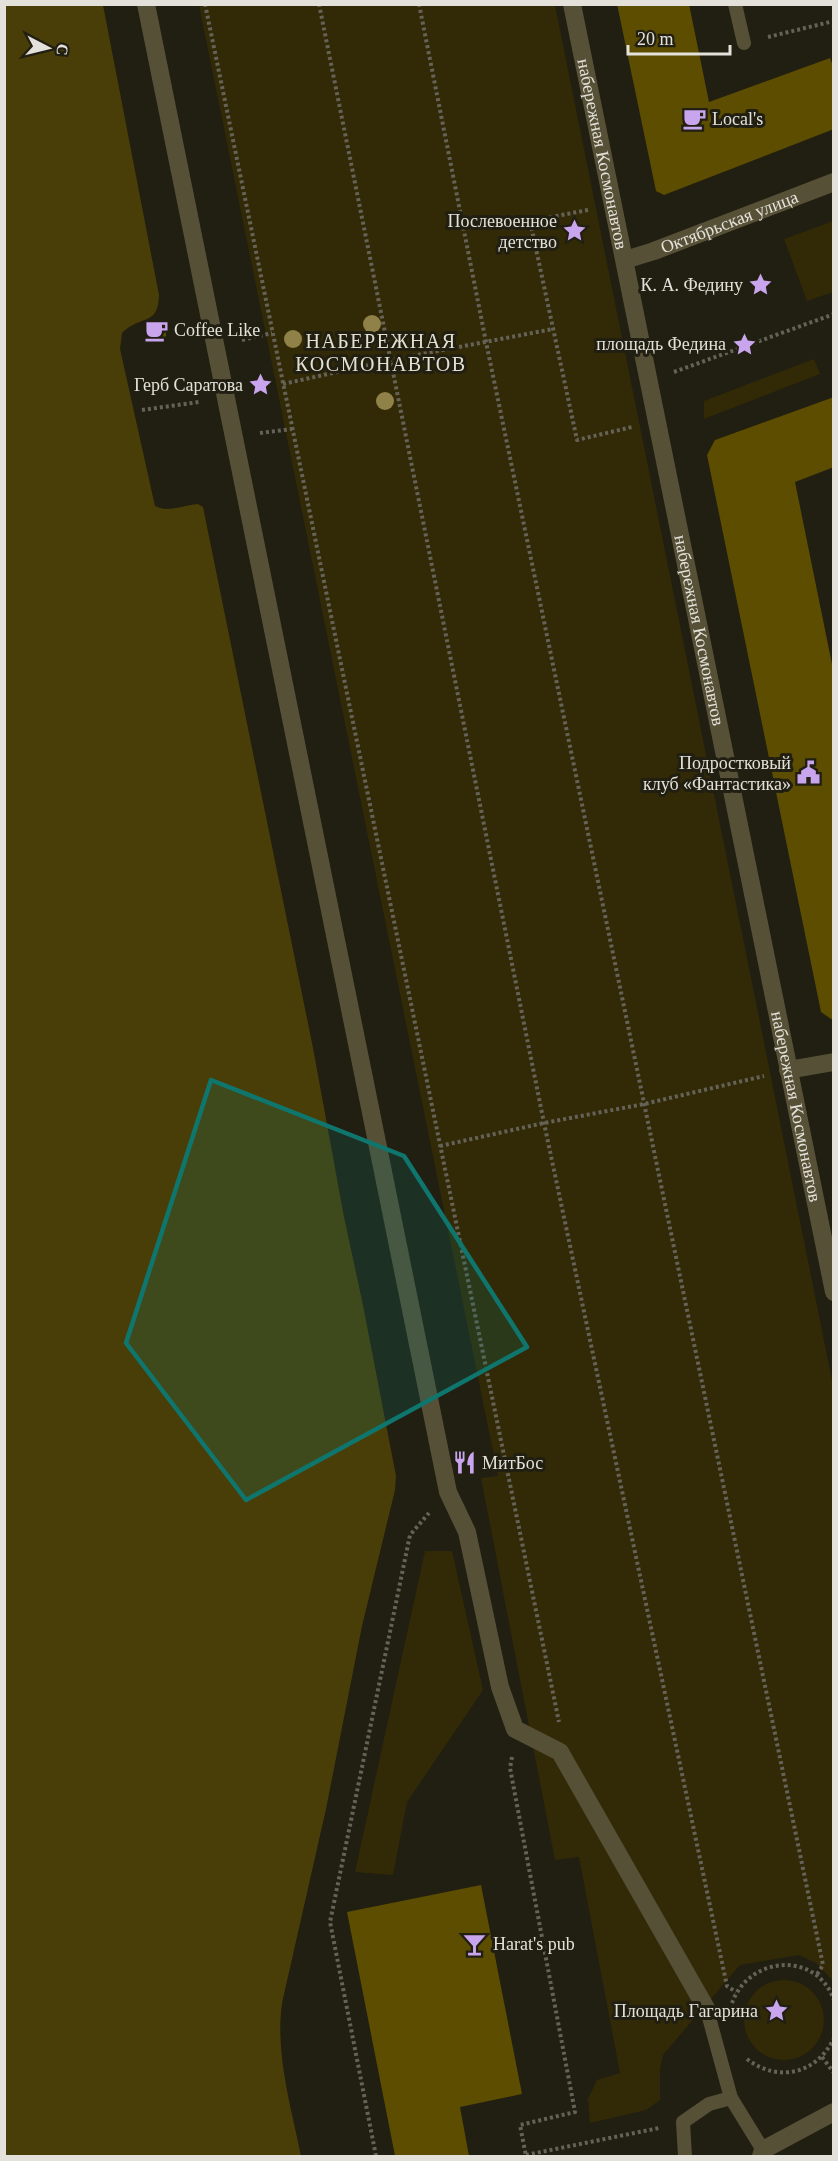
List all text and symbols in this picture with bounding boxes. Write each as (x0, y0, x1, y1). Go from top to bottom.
north arrow (18, 18, 78, 78)
scale bar (628, 18, 730, 56)
text: 20 m (637, 29, 674, 49)
text: С (53, 43, 72, 57)
street label: набережная Космонавтов (573, 57, 632, 251)
cafe icon: Local's (681, 106, 707, 132)
place label: Local's (712, 109, 763, 129)
street label: Октябрьская улица (658, 187, 801, 258)
place label: Послевоенное детство (448, 211, 557, 252)
place icon: Послевоенное детство (562, 218, 588, 244)
place icon: К. А. Федину (748, 272, 774, 298)
place label: К. А. Федину (641, 275, 743, 295)
cafe icon: Coffee Like (143, 317, 169, 343)
place label: Coffee Like (174, 320, 260, 340)
district label: НАБЕРЕЖНАЯ КОСМОНАВТОВ (295, 330, 467, 375)
place icon: площадь Федина (731, 331, 757, 357)
place label: площадь Федина (596, 334, 726, 354)
place icon: Герб Саратова (248, 372, 274, 398)
place label: Герб Саратова (134, 375, 243, 395)
street label: набережная Космонавтов (670, 533, 729, 727)
place label: Подростковый клуб «Фантастика» (643, 753, 791, 794)
public building icon: Подростковый клуб «Фантастика» (796, 760, 822, 786)
street label: набережная Космонавтов (767, 1009, 825, 1204)
restaurant icon: МитБос (451, 1450, 477, 1476)
place label: МитБос (482, 1453, 543, 1473)
bar icon: Harat's pub (462, 1931, 488, 1957)
place label: Harat's pub (493, 1934, 575, 1954)
place icon: Площадь Гагарина (763, 1998, 789, 2024)
place label: Площадь Гагарина (614, 2001, 758, 2021)

